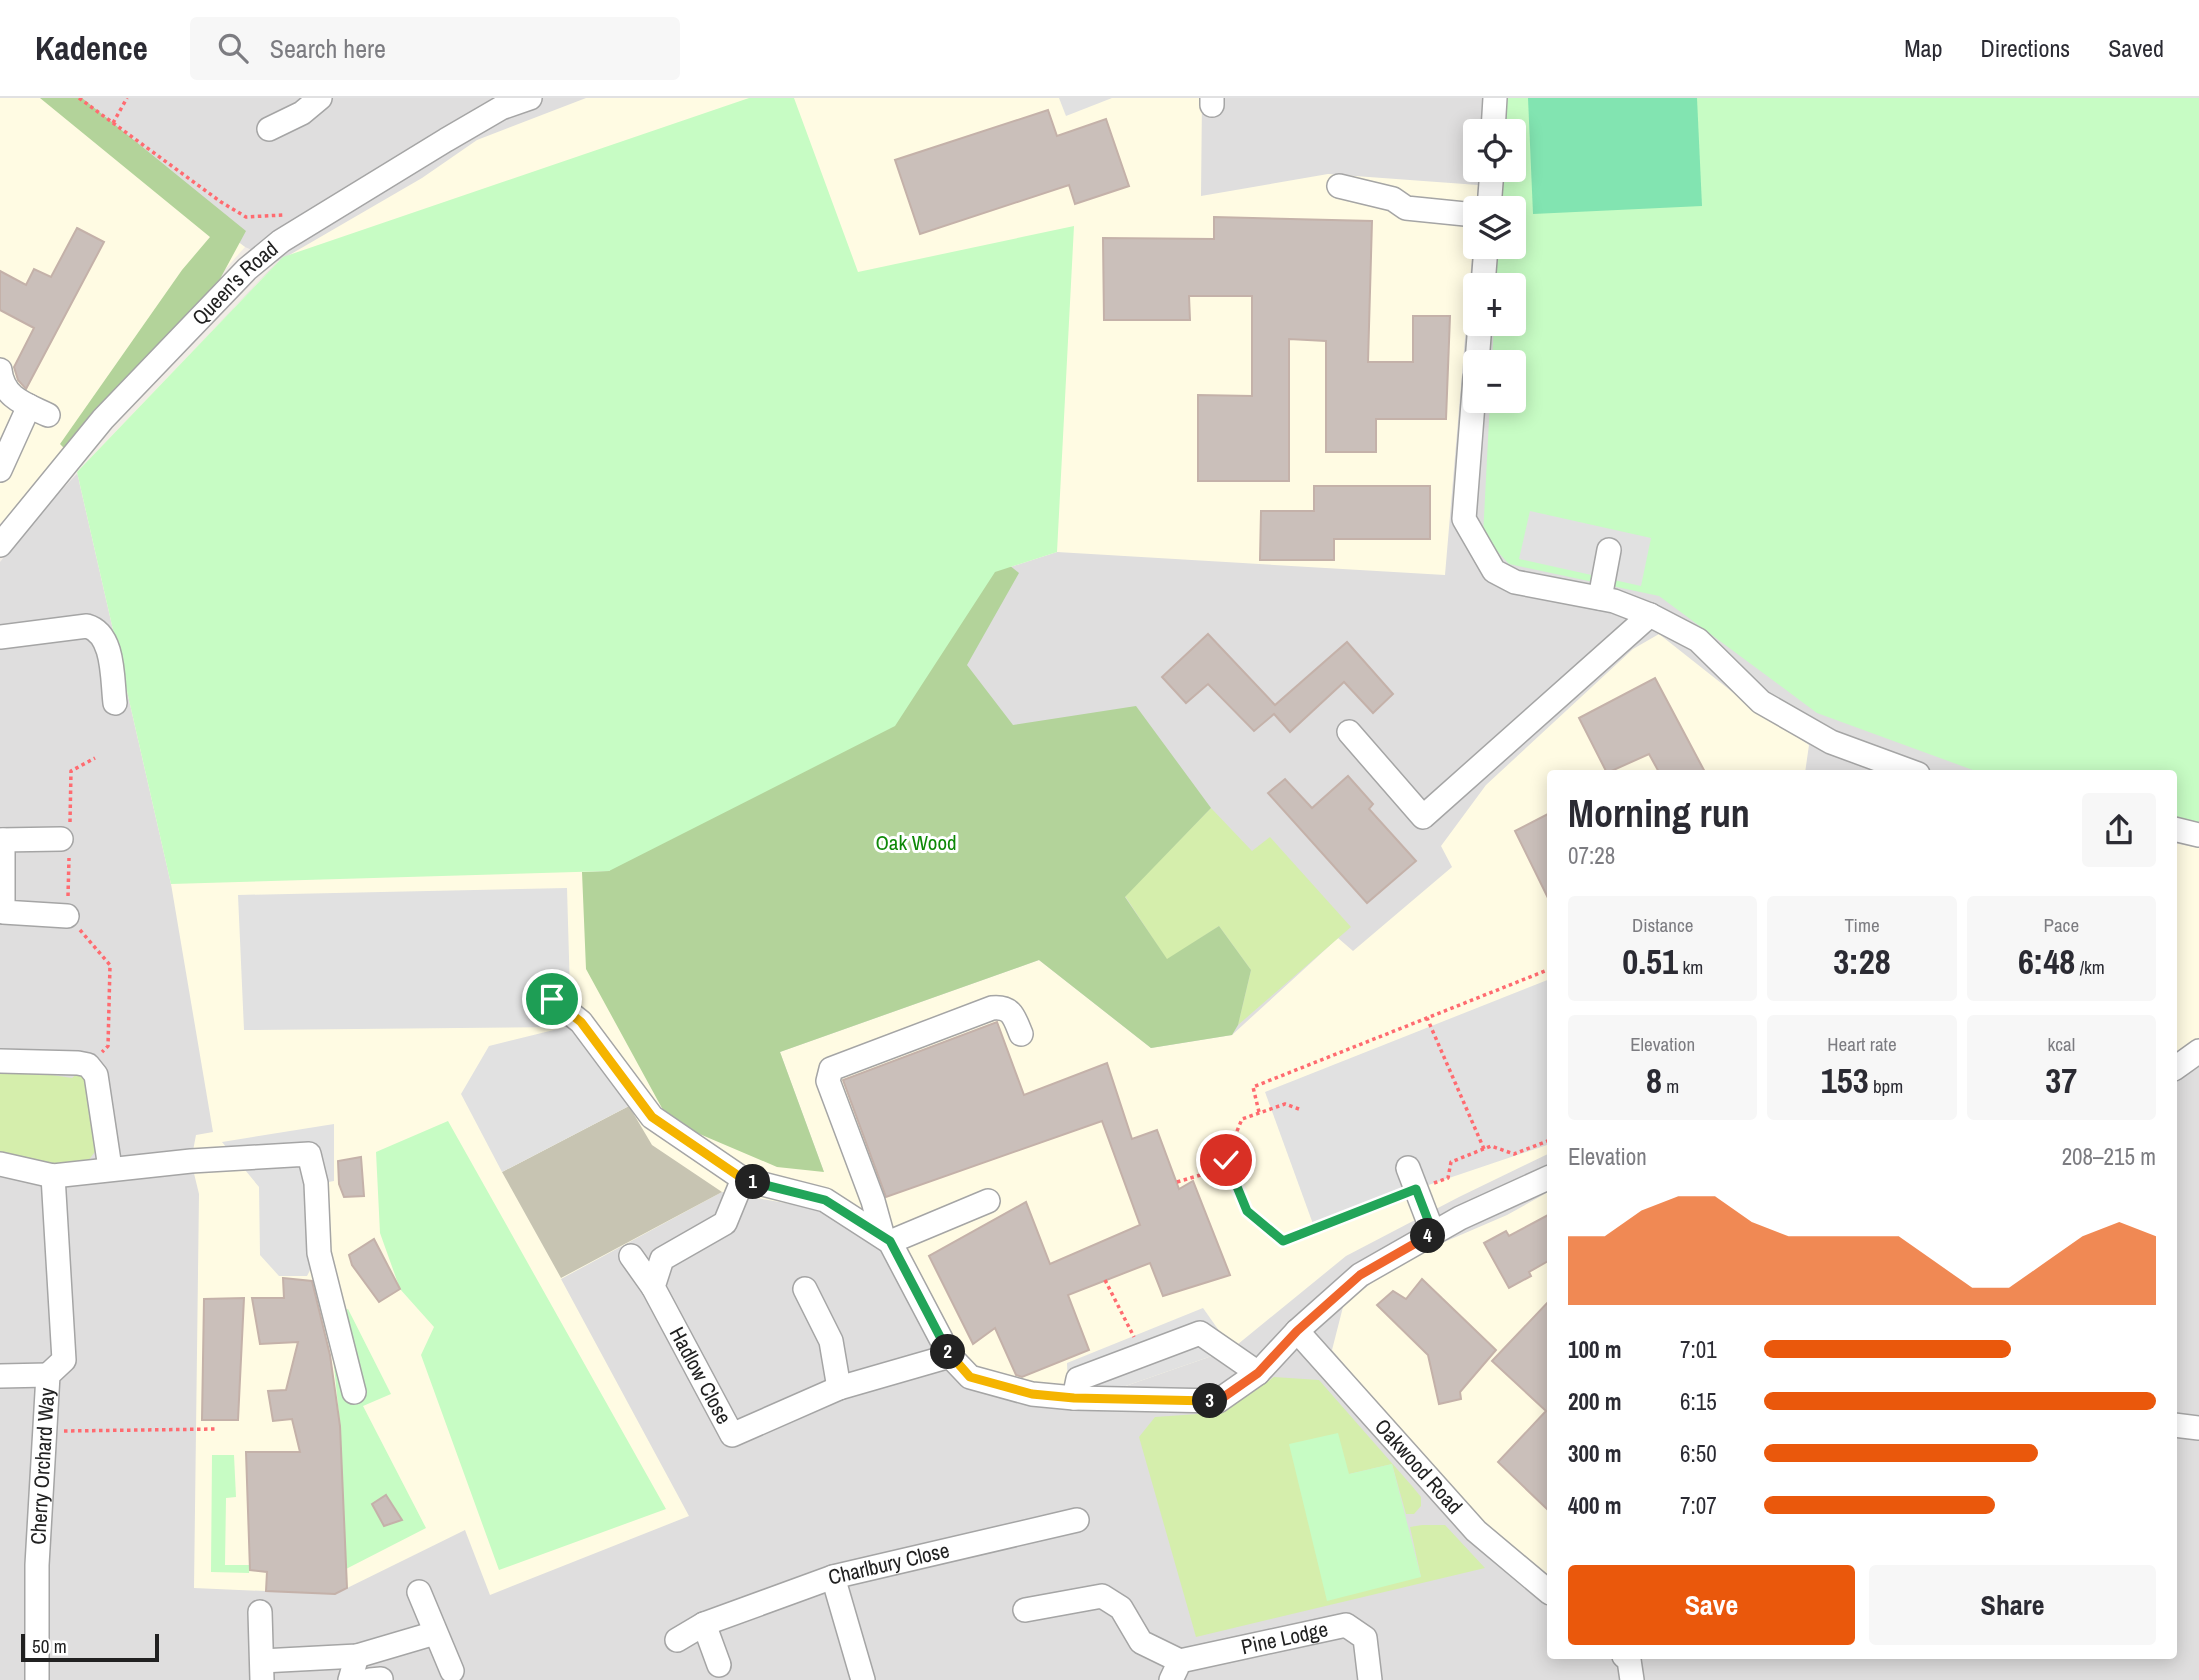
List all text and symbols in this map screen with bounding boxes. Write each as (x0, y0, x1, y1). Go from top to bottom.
search box (190, 17, 680, 80)
text: Kadence (35, 26, 148, 70)
icon: search (214, 29, 252, 67)
text: Search here (270, 31, 386, 66)
text: Map (1904, 32, 1942, 64)
text: Directions (1980, 32, 2070, 64)
text: Saved (2108, 32, 2164, 64)
map controls (1463, 119, 1526, 413)
button: locate (1463, 119, 1526, 182)
button: layers (1463, 196, 1526, 259)
street label: Queen's Road (185, 234, 284, 332)
button: + (1463, 273, 1526, 336)
button: − (1463, 350, 1526, 413)
text: Morning run (1568, 788, 1750, 839)
button: share (2082, 793, 2156, 867)
park label: Oak Wood (875, 828, 957, 857)
text: 07:28 (1568, 840, 1615, 871)
text: Distance (1632, 912, 1693, 938)
text: Time (1844, 912, 1880, 938)
text: Pace (2044, 912, 2079, 938)
text: 0.51 (1622, 938, 1678, 985)
text: 3:28 (1833, 938, 1891, 985)
text: 6:48 (2018, 938, 2075, 985)
text: km (1678, 954, 1703, 980)
text: /km (2075, 954, 2105, 980)
pin (522, 969, 582, 1029)
icon: arrive (533, 980, 571, 1018)
text: Elevation (1630, 1031, 1695, 1057)
text: Heart rate (1827, 1031, 1897, 1057)
text: kcal (2047, 1031, 2075, 1057)
text: 8 (1646, 1057, 1662, 1104)
text: 153 (1821, 1057, 1869, 1104)
text: 37 (2045, 1057, 2077, 1104)
text: m (1662, 1073, 1679, 1099)
text: bpm (1869, 1073, 1903, 1099)
pin (1196, 1130, 1256, 1190)
icon: check (1207, 1141, 1245, 1179)
text: Elevation (1568, 1141, 1647, 1172)
text: 208–215 m (2062, 1141, 2156, 1172)
pin: 1 (736, 1164, 770, 1200)
text: 1 (748, 1168, 757, 1194)
pin: 4 (1410, 1218, 1446, 1254)
text: 4 (1423, 1222, 1432, 1248)
street label: Hadlow Close (663, 1322, 739, 1429)
pin: 2 (930, 1334, 965, 1370)
text: 100 m (1568, 1334, 1621, 1365)
text: 7:01 (1680, 1334, 1717, 1365)
text: 2 (943, 1338, 952, 1364)
pin: 3 (1192, 1384, 1228, 1418)
street label: Cherry Orchard Way (23, 1386, 61, 1546)
text: 200 m (1568, 1386, 1621, 1417)
text: 6:15 (1680, 1386, 1717, 1417)
text: 3 (1205, 1387, 1214, 1413)
street label: Oakwood Road (1368, 1412, 1469, 1520)
text: 300 m (1568, 1438, 1621, 1469)
text: 6:50 (1680, 1438, 1717, 1469)
text: 400 m (1568, 1490, 1621, 1521)
text: 7:07 (1680, 1490, 1717, 1521)
street label: Charlbury Close (825, 1535, 952, 1592)
button: Save (1568, 1565, 1855, 1645)
button: Share (1869, 1565, 2156, 1645)
street label: Pine Lodge (1238, 1614, 1331, 1661)
scale bar (21, 1631, 159, 1663)
text: 50 m (32, 1633, 67, 1659)

